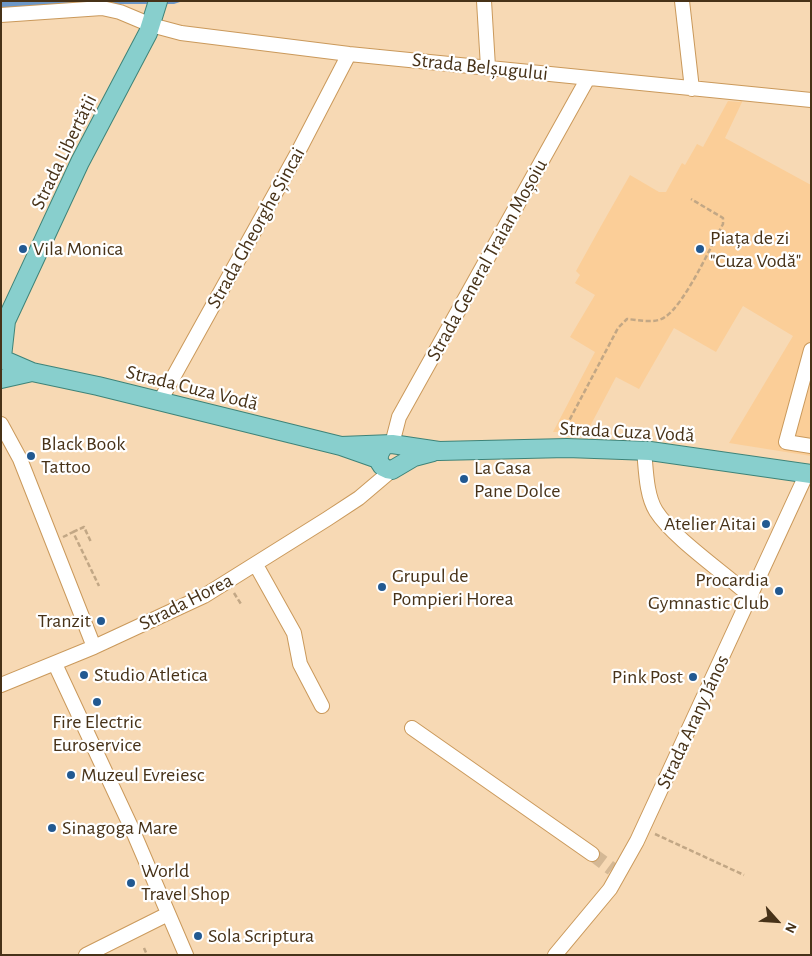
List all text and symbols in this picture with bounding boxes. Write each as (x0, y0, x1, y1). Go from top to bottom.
street label: Strada Belșugului (411, 48, 549, 86)
street label: Strada Libertății (26, 91, 102, 213)
street label: Strada Gheorghe Șincai (202, 143, 310, 313)
street label: Strada General Traian Moșoiu (421, 155, 553, 365)
place label: Piața de zi "Cuza Vodă" (710, 226, 801, 273)
place label: Vila Monica (33, 237, 123, 261)
marker: Vila Monica (17, 243, 29, 255)
marker: Piața de zi "Cuza Vodă" (694, 243, 706, 255)
street label: Strada Cuza Vodă (124, 360, 260, 416)
street label: Strada Cuza Vodă (559, 416, 695, 448)
place label: Black Book Tattoo (41, 432, 125, 479)
marker: Black Book Tattoo (25, 450, 37, 462)
place label: La Casa Pane Dolce (474, 456, 560, 503)
marker: La Casa Pane Dolce (458, 473, 470, 485)
place label: Atelier Aitai (664, 512, 756, 536)
marker: Atelier Aitai (760, 518, 772, 530)
place label: Grupul de Pompieri Horea (392, 564, 514, 611)
street label: Strada Horea (135, 568, 237, 636)
place label: Procardia Gymnastic Club (648, 568, 769, 615)
marker: Grupul de Pompieri Horea (376, 581, 388, 593)
marker: Procardia Gymnastic Club (773, 585, 785, 597)
place label: Tranzit (37, 609, 91, 633)
marker: Tranzit (95, 615, 107, 627)
street label: Strada Arany János (651, 651, 735, 793)
place label: Studio Atletica (94, 663, 208, 687)
place label: Pink Post (612, 665, 683, 689)
marker: Studio Atletica (78, 669, 90, 681)
marker: Pink Post (687, 671, 699, 683)
marker: Fire Electric Euroservice (91, 696, 103, 708)
place label: Fire Electric Euroservice (52, 710, 142, 757)
place label: Muzeul Evreiesc (81, 763, 204, 787)
marker: Muzeul Evreiesc (65, 769, 77, 781)
place label: Sinagoga Mare (62, 816, 178, 840)
marker: Sinagoga Mare (46, 822, 58, 834)
place label: World Travel Shop (141, 859, 230, 906)
marker: World Travel Shop (125, 877, 137, 889)
north arrow (752, 896, 802, 946)
text: N (782, 920, 799, 935)
place label: Sola Scriptura (208, 924, 314, 948)
marker: Sola Scriptura (192, 930, 204, 942)

